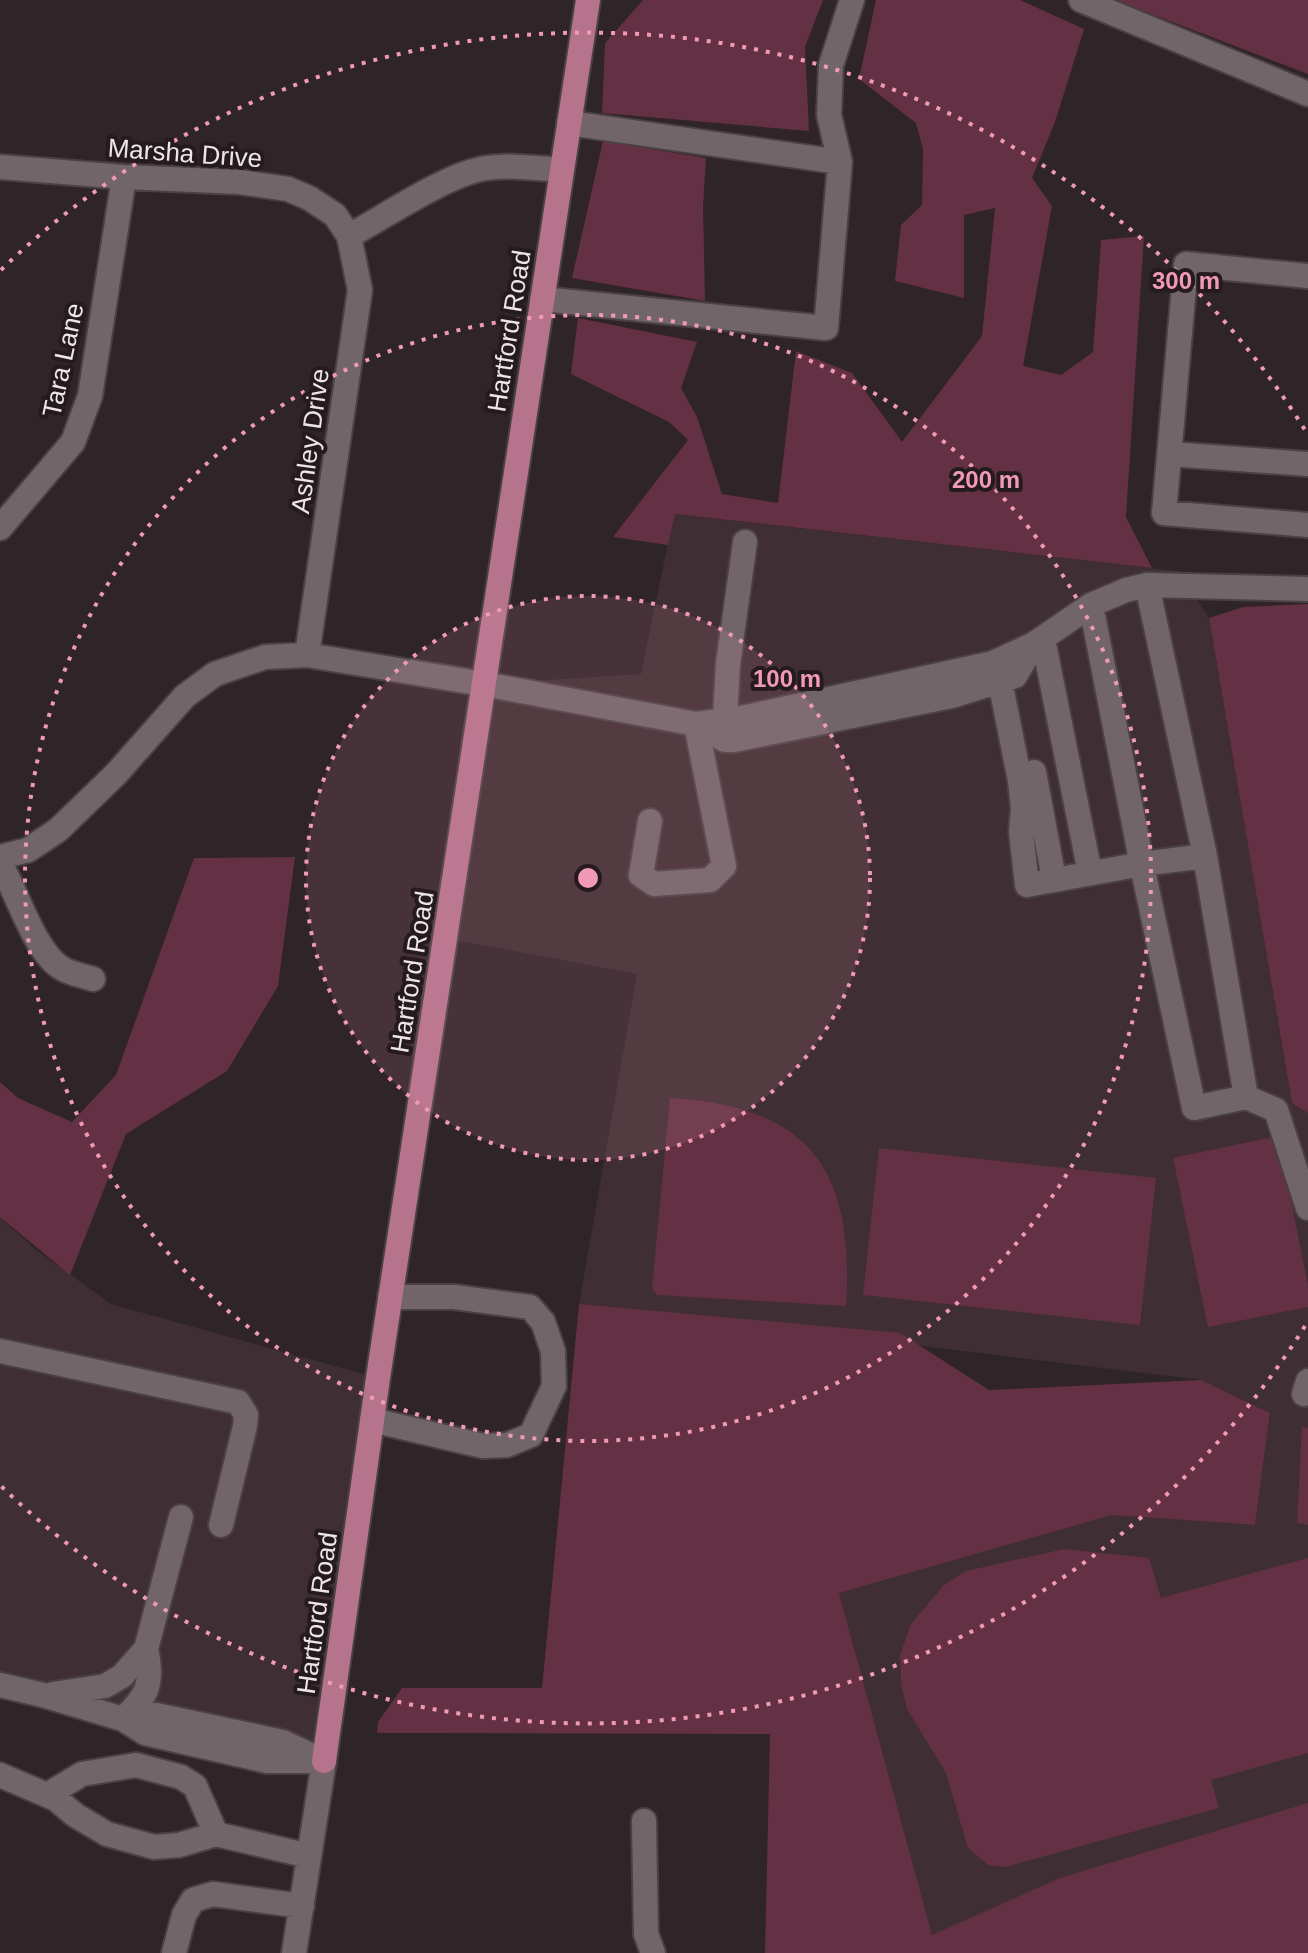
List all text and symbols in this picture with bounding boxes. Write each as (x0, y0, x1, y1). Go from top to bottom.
street label: Marsha Drive (107, 133, 263, 173)
street label: Hartford Road (481, 248, 537, 414)
text: 300 m (1152, 267, 1220, 294)
street label: Tara Lane (36, 300, 90, 420)
street label: Ashley Drive (285, 367, 335, 515)
text: 200 m (952, 466, 1020, 493)
text: 100 m (753, 665, 821, 692)
centre of rings (574, 864, 602, 892)
street label: Hartford Road (384, 889, 440, 1055)
street label: Hartford Road (291, 1530, 343, 1696)

